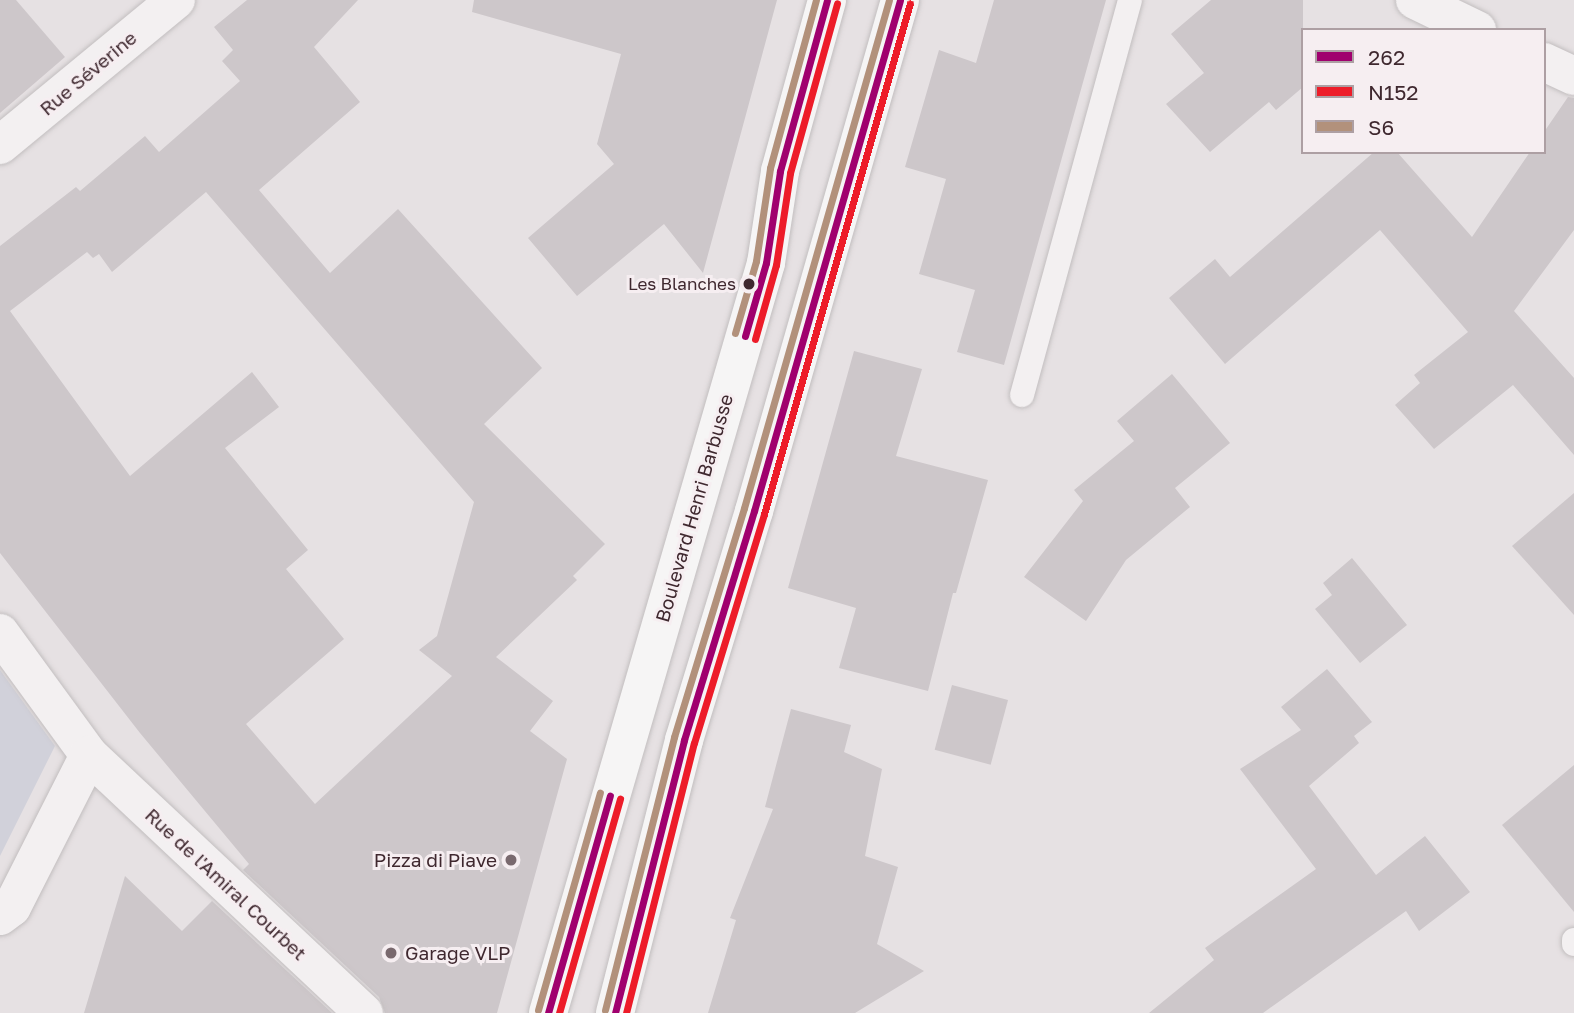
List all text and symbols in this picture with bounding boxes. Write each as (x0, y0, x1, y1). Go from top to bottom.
street label: Rue Séverine (35, 26, 141, 120)
legend (1301, 28, 1546, 154)
text: 262 (1368, 44, 1405, 70)
text: N152 (1368, 79, 1419, 105)
text: S6 (1368, 114, 1394, 140)
place label: Les Blanches (628, 274, 736, 294)
marker: Les Blanches (742, 277, 756, 291)
street label: Boulevard Henri Barbusse (650, 391, 738, 625)
street label: Rue de l'Amiral Courbet (141, 803, 311, 965)
place label: Pizza di Piave (374, 849, 497, 871)
marker: Pizza di Piave (503, 852, 519, 868)
place label: Garage VLP (405, 942, 511, 964)
marker: Garage VLP (383, 945, 399, 961)

